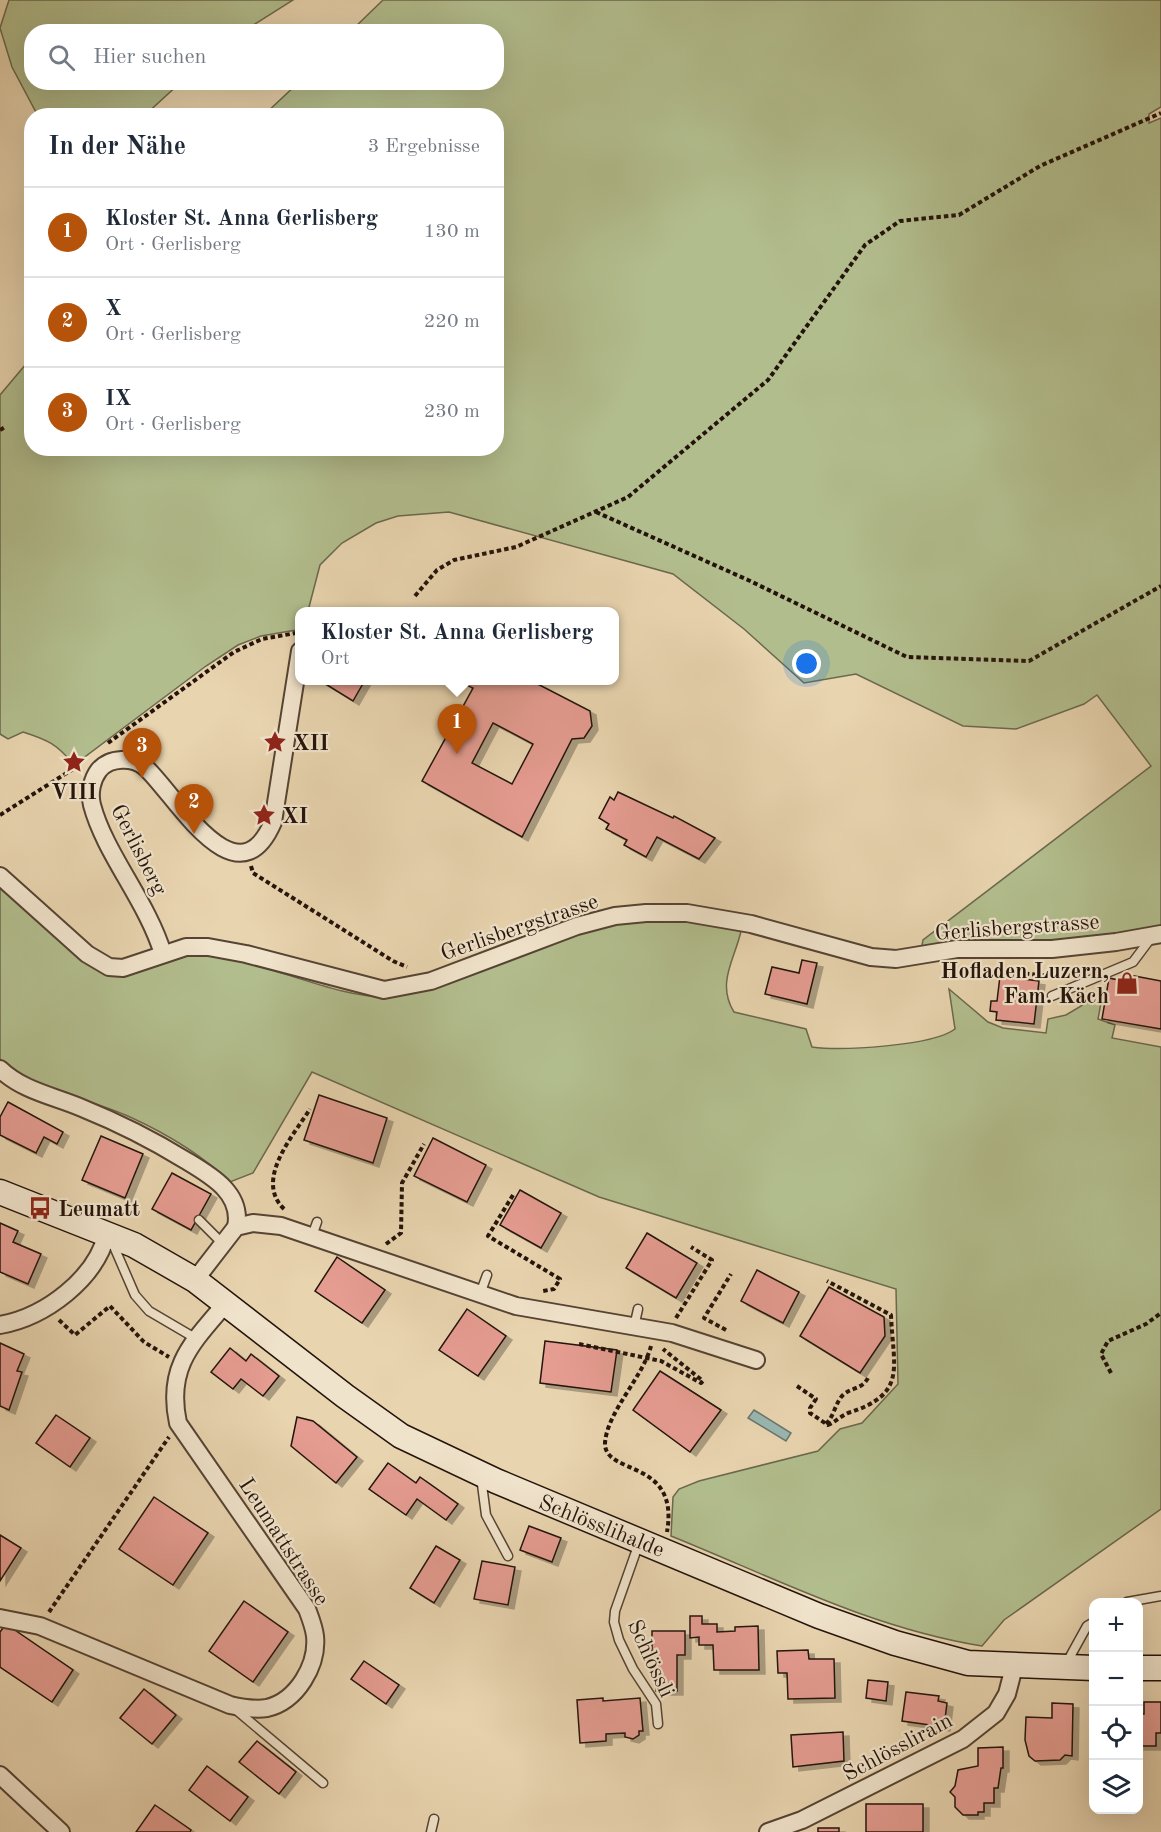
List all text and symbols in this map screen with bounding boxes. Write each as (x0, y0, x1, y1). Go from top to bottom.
search box (24, 24, 504, 90)
icon: search (45, 41, 78, 74)
text: Hier suchen (93, 46, 206, 68)
text: In der Nähe (48, 134, 186, 160)
text: 3 Ergebnisse (368, 137, 480, 157)
text: Kloster St. Anna Gerlisberg (105, 208, 378, 230)
text: 1 (62, 222, 73, 242)
text: 130 m (424, 222, 480, 242)
text: Ort · Gerlisberg (105, 235, 241, 255)
text: X (105, 298, 122, 320)
text: 2 (62, 312, 73, 332)
text: 220 m (424, 312, 480, 332)
text: Ort · Gerlisberg (105, 325, 241, 345)
text: IX (105, 388, 131, 410)
text: 3 (62, 402, 73, 422)
text: 230 m (424, 402, 480, 422)
text: Ort · Gerlisberg (105, 415, 241, 435)
popup (295, 607, 619, 685)
text: Kloster St. Anna Gerlisberg (321, 622, 593, 644)
text: Ort (321, 649, 350, 669)
your location (792, 649, 821, 678)
pin: 1 (438, 704, 476, 754)
pin: 3 (122, 728, 162, 778)
place icon: XII (262, 729, 288, 755)
place label: XII (293, 733, 329, 755)
place icon: VIII (61, 749, 87, 775)
place label: VIII (51, 782, 97, 804)
pin: 2 (174, 784, 214, 834)
street label: Gerlisberg (106, 801, 170, 899)
place icon: XI (251, 802, 277, 828)
place label: XI (282, 806, 308, 828)
street label: Gerlisbergstrasse (438, 891, 601, 965)
street label: Gerlisbergstrasse (934, 911, 1100, 945)
place label: Hofladen Luzern, Fam. Käch (940, 961, 1109, 1008)
shop icon: Hofladen Luzern, Fam. Käch (1114, 970, 1140, 996)
bus stop icon: Leumatt (27, 1195, 53, 1221)
place label: Leumatt (58, 1199, 140, 1221)
street label: Leumattstrasse (234, 1475, 332, 1610)
street label: Schlösslihalde (535, 1492, 667, 1562)
map controls (1089, 1598, 1143, 1814)
button: + (1089, 1598, 1143, 1652)
street label: Schlössli (623, 1617, 678, 1701)
button: − (1089, 1652, 1143, 1706)
button: locate (1089, 1706, 1143, 1760)
street label: Schlösslirain (839, 1710, 957, 1786)
button: layers (1089, 1760, 1143, 1814)

